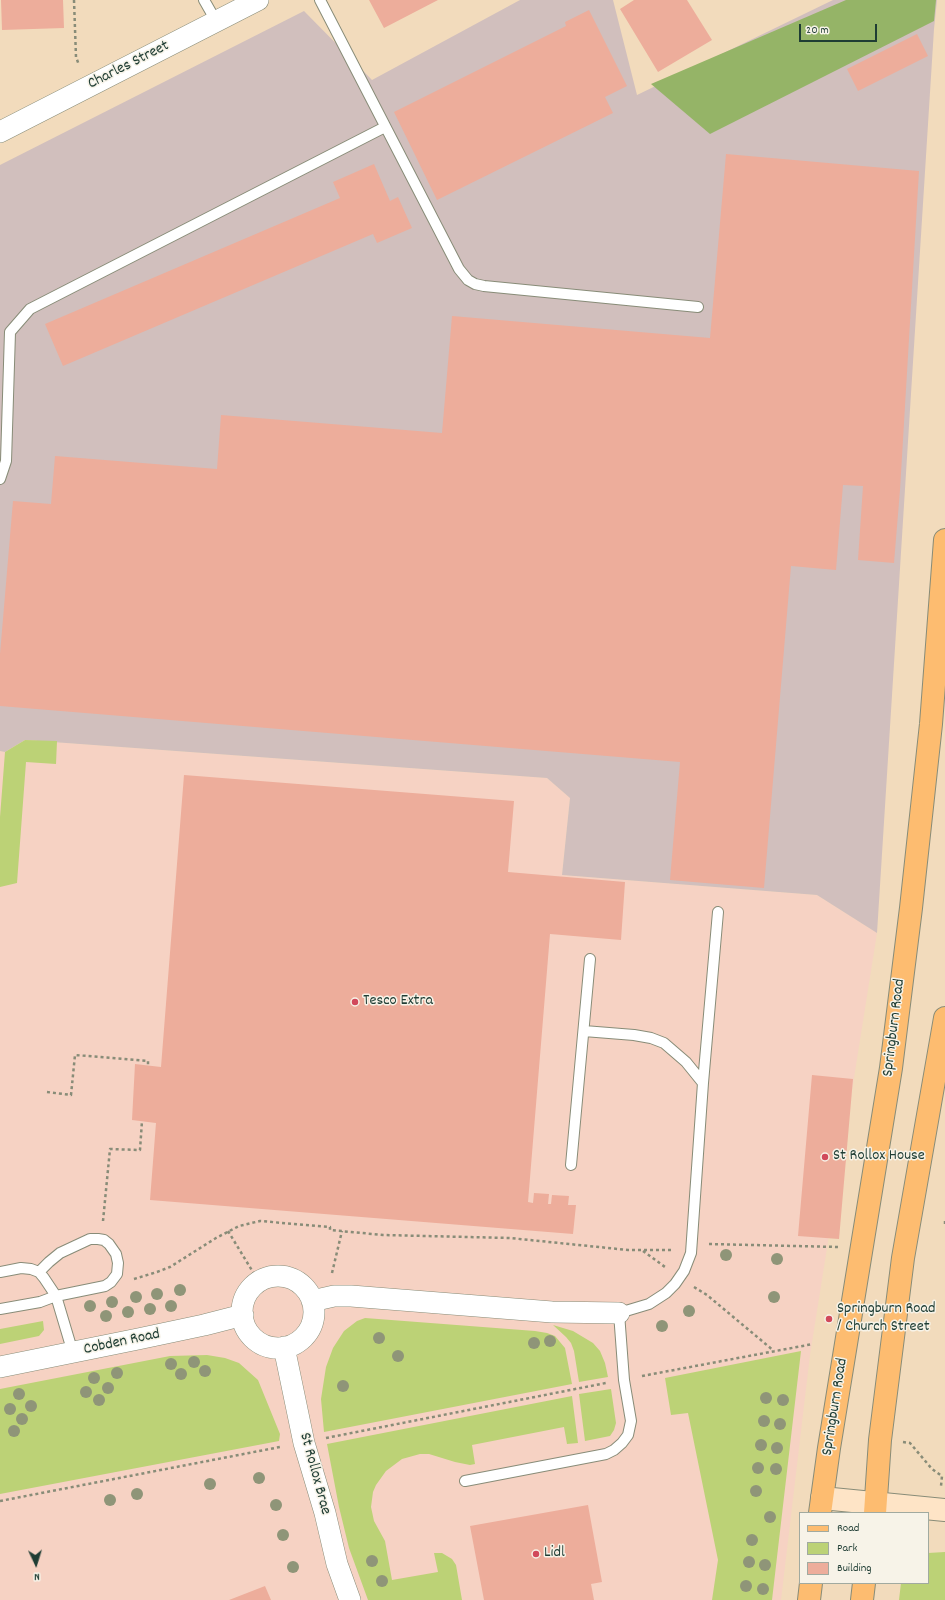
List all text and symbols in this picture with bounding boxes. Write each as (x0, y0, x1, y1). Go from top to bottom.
scale bar (801, 16, 879, 42)
text: 20 m (806, 22, 829, 39)
street label: Charles Street (85, 37, 173, 95)
street label: Springburn Road (879, 978, 911, 1078)
place label: Tesco Extra (363, 992, 433, 1012)
marker: Tesco Extra (350, 997, 360, 1007)
place label: St Rollox House (833, 1147, 925, 1167)
marker: St Rollox House (820, 1152, 830, 1162)
place label: Springburn Road / Church Street (837, 1300, 935, 1338)
marker: Springburn Road / Church Street (824, 1314, 834, 1324)
street label: Cobden Road (82, 1326, 162, 1360)
street label: Springburn Road (819, 1357, 853, 1457)
street label: St Rollox Brae (294, 1431, 334, 1517)
legend (799, 1512, 929, 1584)
text: Road (837, 1520, 859, 1537)
text: Park (837, 1540, 857, 1557)
north arrow (16, 1544, 56, 1584)
place label: Lidl (544, 1544, 565, 1564)
marker: Lidl (531, 1549, 541, 1559)
text: Building (837, 1560, 872, 1577)
text: N (34, 1568, 40, 1584)

